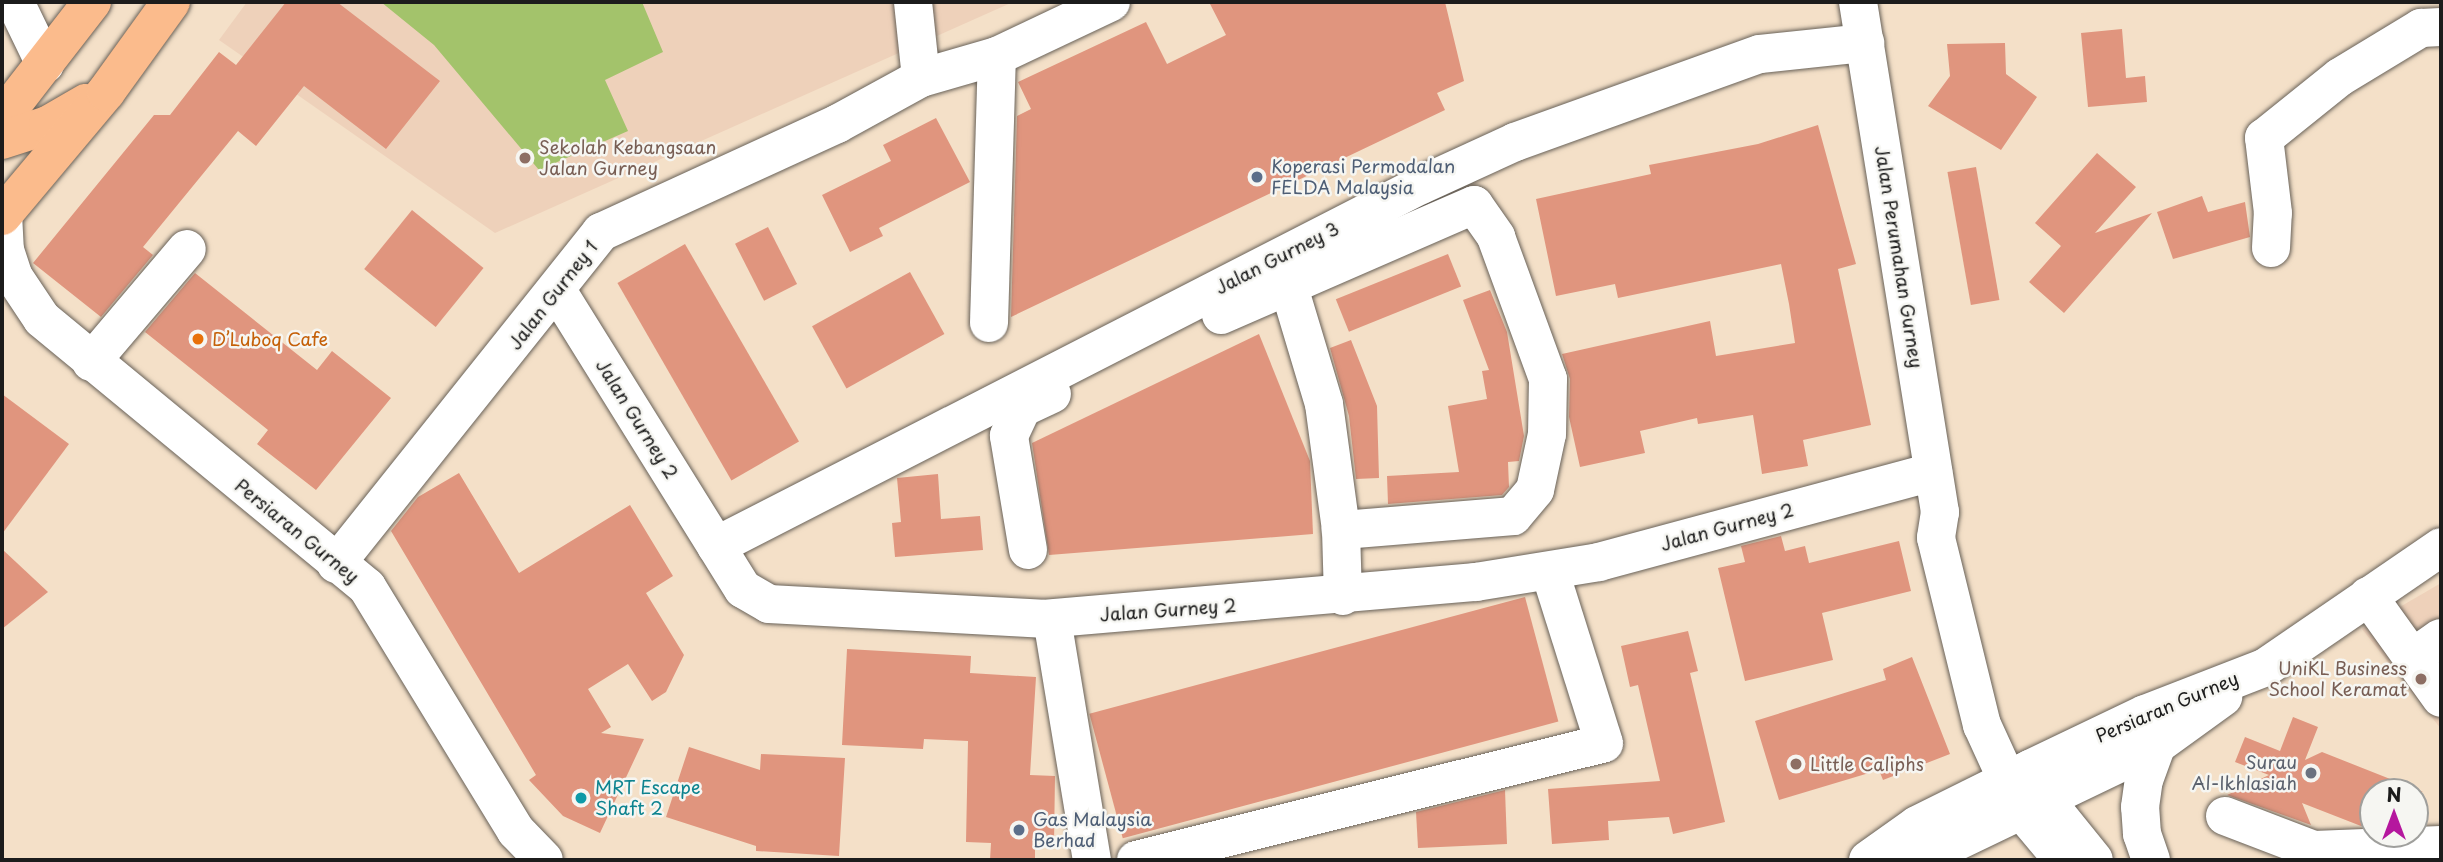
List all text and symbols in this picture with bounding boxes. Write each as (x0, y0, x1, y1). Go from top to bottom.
place label: Sekolah Kebangsaan Jalan Gurney (539, 137, 716, 180)
street label: Jalan Perumahan Gurney (1871, 145, 1927, 369)
marker: Sekolah Kebangsaan Jalan Gurney (517, 150, 533, 166)
place label: Koperasi Permodalan FELDA Malaysia (1271, 156, 1456, 198)
marker: Koperasi Permodalan FELDA Malaysia (1249, 169, 1265, 185)
street label: Jalan Gurney 3 (1211, 217, 1343, 299)
street label: Jalan Gurney 1 (504, 236, 602, 354)
place label: D’Luboq Cafe (212, 328, 328, 350)
marker: D’Luboq Cafe (190, 331, 206, 347)
street label: Jalan Gurney 2 (591, 355, 683, 483)
street label: Persiaran Gurney (231, 475, 363, 587)
street label: Jalan Gurney 2 (1658, 499, 1796, 555)
street label: Jalan Gurney 2 (1099, 594, 1237, 626)
place label: UniKL Business School Keramat (2270, 658, 2407, 700)
street label: Persiaran Gurney (2093, 667, 2241, 747)
marker: UniKL Business School Keramat (2413, 671, 2429, 687)
place label: Surau Al-Ikhlasiah (2192, 752, 2297, 794)
place label: Little Caliphs (1810, 753, 1924, 775)
marker: Little Caliphs (1788, 756, 1804, 772)
marker: Surau Al-Ikhlasiah (2303, 765, 2319, 781)
place label: MRT Escape Shaft 2 (595, 777, 703, 820)
north arrow (2359, 778, 2429, 848)
text: N (2386, 780, 2402, 808)
marker: MRT Escape Shaft 2 (573, 790, 589, 806)
place label: Gas Malaysia Berhad (1033, 809, 1152, 852)
marker: Gas Malaysia Berhad (1011, 822, 1027, 838)

